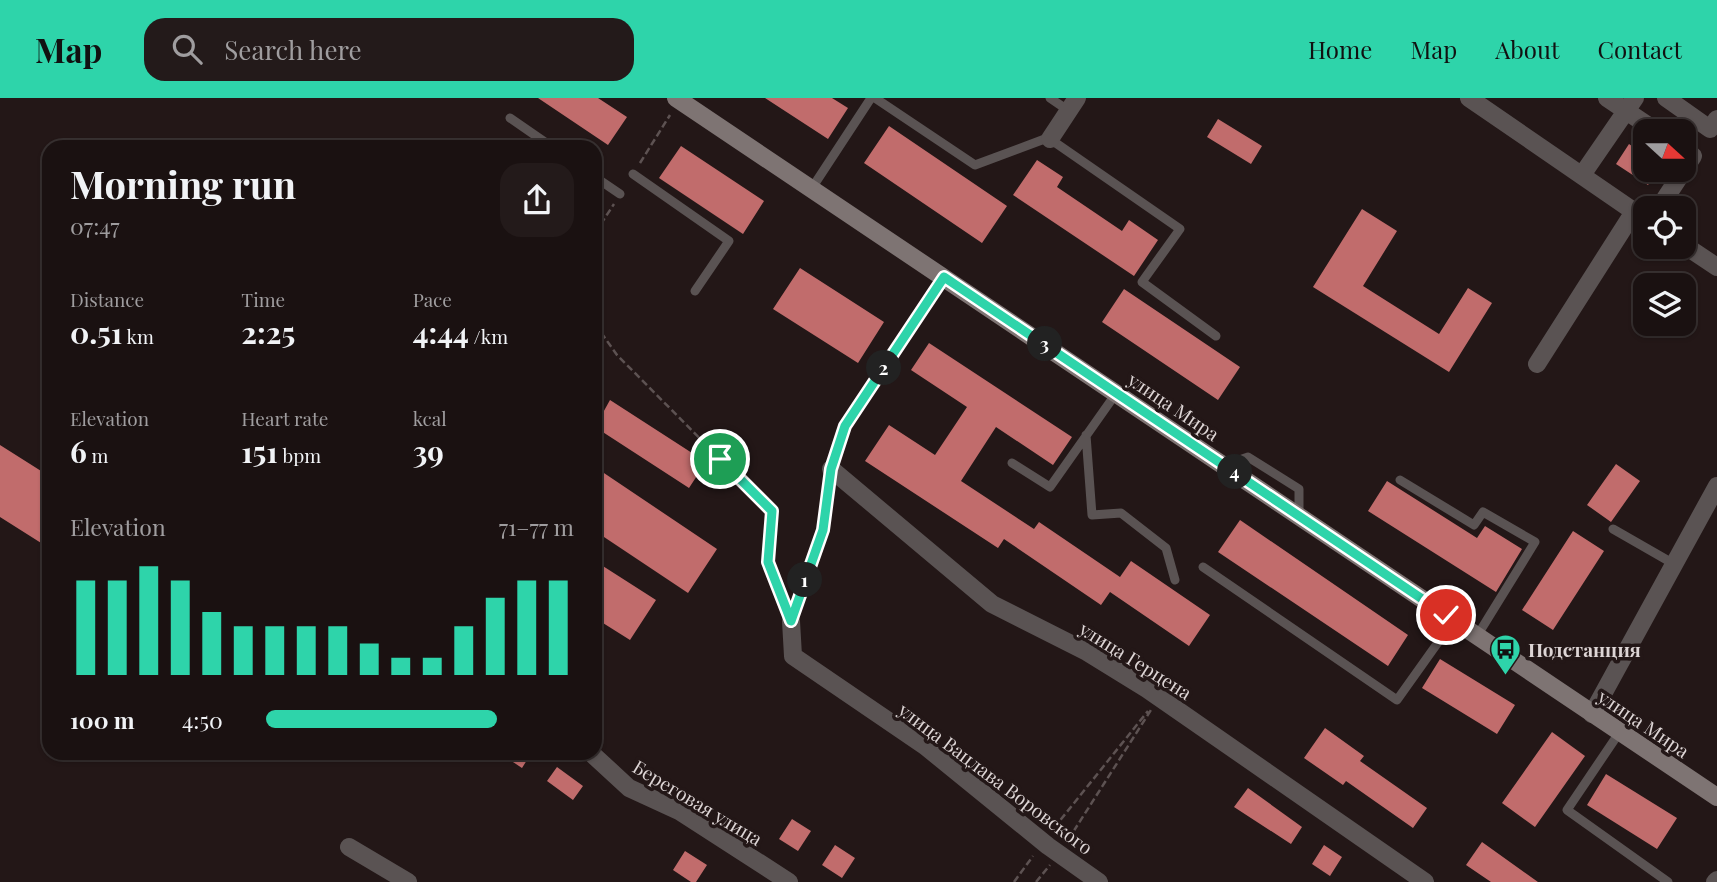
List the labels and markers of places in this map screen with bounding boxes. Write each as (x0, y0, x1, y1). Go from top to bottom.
pin: 3 (1028, 327, 1062, 362)
pin: 2 (866, 350, 902, 386)
pin (690, 429, 750, 489)
pin: 4 (1218, 454, 1252, 490)
pin: 1 (788, 562, 822, 598)
pin (1416, 585, 1476, 645)
bus stop icon: Подстанция (1488, 632, 1522, 676)
place label: Подстанция (1528, 636, 1641, 662)

